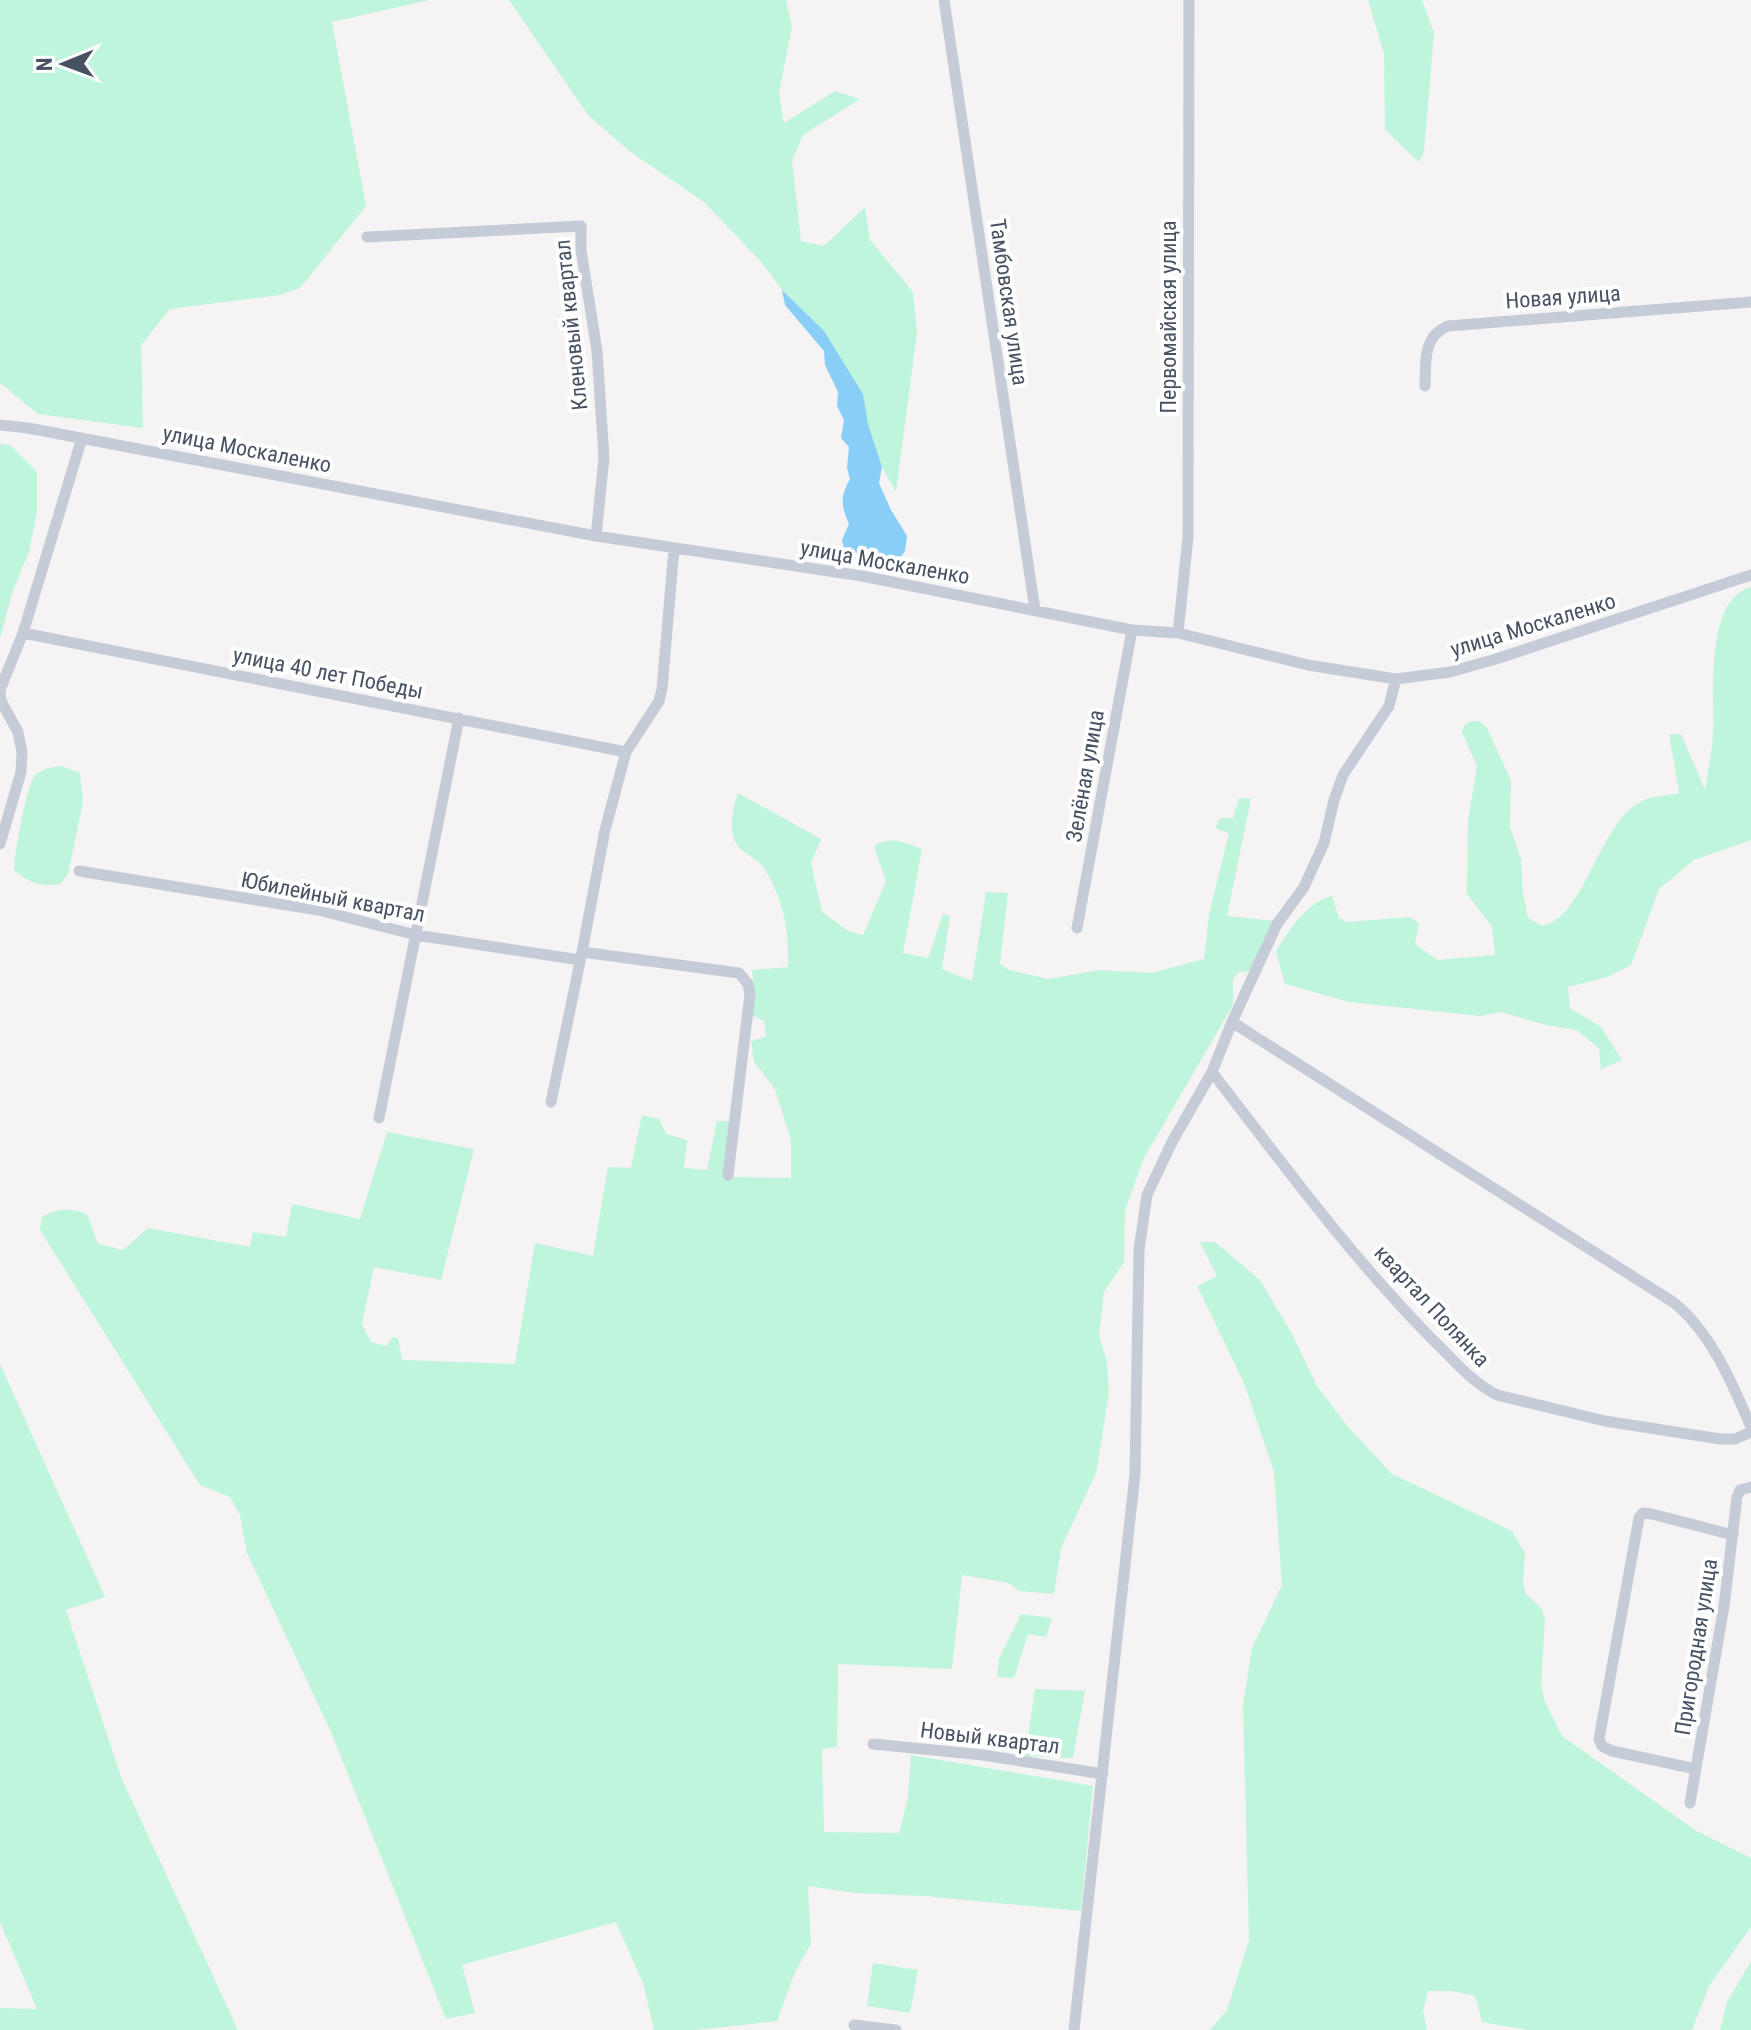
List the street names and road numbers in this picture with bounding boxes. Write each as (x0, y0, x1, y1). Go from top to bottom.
street label: Тамбовская улица (985, 217, 1033, 387)
street label: Первомайская улица (1156, 220, 1181, 414)
street label: Кленовый квартал (550, 238, 592, 412)
street label: Новая улица (1505, 281, 1621, 313)
street label: улица Москаленко (161, 420, 333, 478)
street label: улица Москаленко (798, 535, 972, 589)
street label: улица Москаленко (1447, 588, 1619, 662)
street label: улица 40 лет Победы (231, 642, 425, 704)
street label: Зелёная улица (1061, 708, 1109, 844)
street label: Юбилейный квартал (239, 867, 427, 927)
street label: квартал Полянка (1369, 1240, 1495, 1372)
street label: Пригородная улица (1670, 1557, 1722, 1737)
street label: Новый квартал (919, 1717, 1061, 1759)

